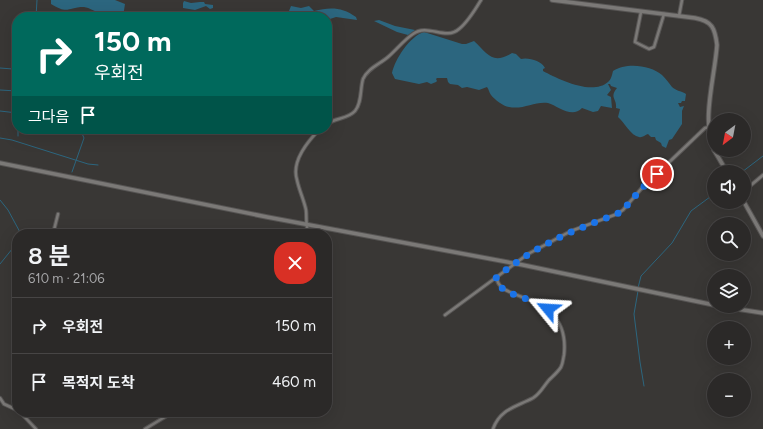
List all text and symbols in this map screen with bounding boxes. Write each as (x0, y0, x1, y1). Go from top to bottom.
text: 150 m (94, 24, 171, 58)
icon: right (28, 28, 80, 80)
text: 우회전 (94, 62, 144, 84)
icon: arrive (77, 104, 99, 126)
text: 그다음 (28, 108, 69, 126)
north arrow (707, 113, 751, 157)
map controls (707, 113, 751, 417)
pin (640, 157, 674, 191)
icon: arrive (646, 163, 668, 185)
button: sound (707, 165, 751, 209)
button: search (707, 217, 751, 261)
text: 8 분 (28, 241, 71, 270)
button: close (274, 242, 316, 284)
button: layers (707, 269, 751, 313)
text: 610 m · 21:06 (28, 271, 105, 286)
position arrow (527, 288, 569, 330)
icon: right (28, 315, 50, 337)
text: 150 m (275, 317, 316, 335)
text: 우회전 (62, 318, 103, 336)
button: + (707, 321, 751, 365)
icon: arrive (28, 371, 50, 393)
text: 460 m (272, 373, 316, 391)
button: − (707, 373, 751, 417)
text: 목적지 도착 (62, 374, 135, 392)

